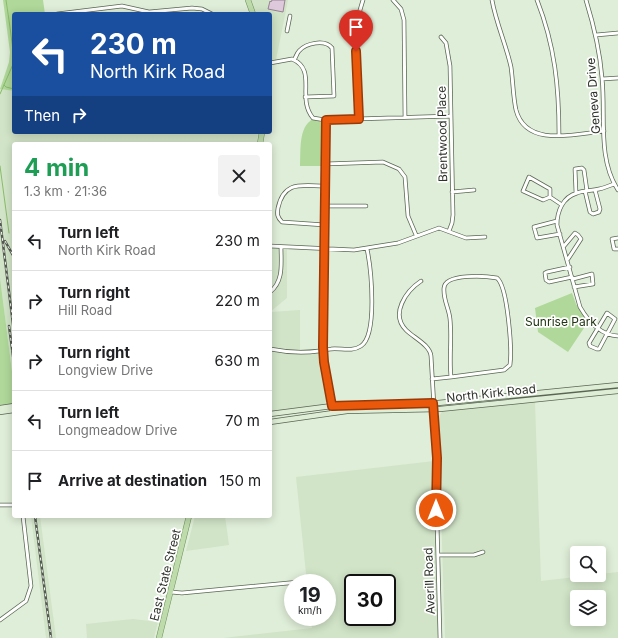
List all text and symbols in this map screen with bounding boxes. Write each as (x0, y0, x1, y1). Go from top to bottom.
pin (339, 10, 373, 51)
icon: arrive (345, 16, 367, 38)
text: 230 m (90, 27, 177, 61)
icon: left (24, 28, 76, 80)
street label: Geneva Drive (583, 57, 603, 135)
text: North Kirk Road (90, 61, 225, 82)
street label: Brentwood Place (434, 86, 450, 182)
icon: right (68, 104, 90, 126)
text: Then (24, 106, 60, 125)
text: 4 min (24, 153, 89, 182)
button: close (218, 155, 260, 197)
text: 1.3 km · 21:36 (24, 183, 107, 199)
text: Turn left (58, 223, 119, 242)
icon: left (24, 230, 46, 252)
text: 230 m (215, 231, 260, 250)
text: North Kirk Road (58, 242, 156, 258)
text: Turn right (58, 283, 130, 302)
icon: right (24, 290, 46, 312)
text: 220 m (215, 291, 260, 310)
text: Hill Road (58, 302, 112, 318)
park label: Sunrise Park (525, 314, 597, 329)
text: Turn right (58, 343, 130, 362)
icon: right (24, 350, 46, 372)
text: 630 m (215, 351, 260, 370)
text: Longview Drive (58, 362, 153, 378)
street label: North Kirk Road (445, 381, 537, 405)
text: Turn left (58, 403, 119, 422)
icon: left (24, 410, 46, 432)
text: 70 m (225, 411, 260, 430)
text: Longmeadow Drive (58, 422, 177, 438)
icon: arrive (24, 470, 46, 492)
text: Arrive at destination (58, 471, 207, 490)
text: 150 m (219, 471, 261, 490)
position arrow (415, 489, 457, 531)
street label: East State Street (146, 527, 184, 622)
map controls (570, 546, 606, 626)
button: search (570, 546, 606, 582)
street label: Averill Road (420, 547, 438, 615)
speed limit sign: 30 (344, 574, 396, 626)
text: 19 (299, 583, 321, 607)
button: layers (570, 590, 606, 626)
text: km/h (298, 604, 322, 616)

